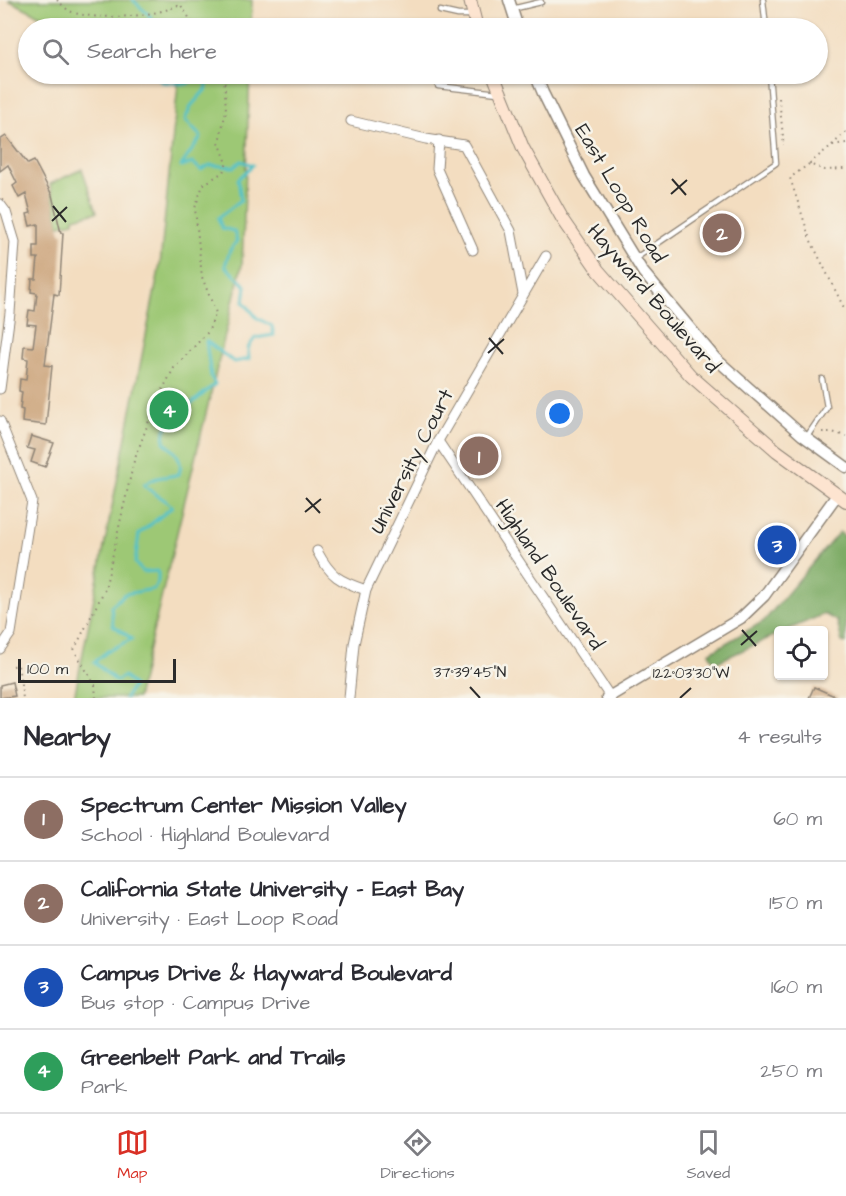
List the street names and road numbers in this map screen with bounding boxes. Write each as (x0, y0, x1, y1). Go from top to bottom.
street label: East Loop Road (567, 118, 674, 269)
street label: Hayward Boulevard (579, 217, 727, 381)
street label: University Court (362, 383, 462, 539)
street label: Highland Boulevard (486, 493, 611, 657)

